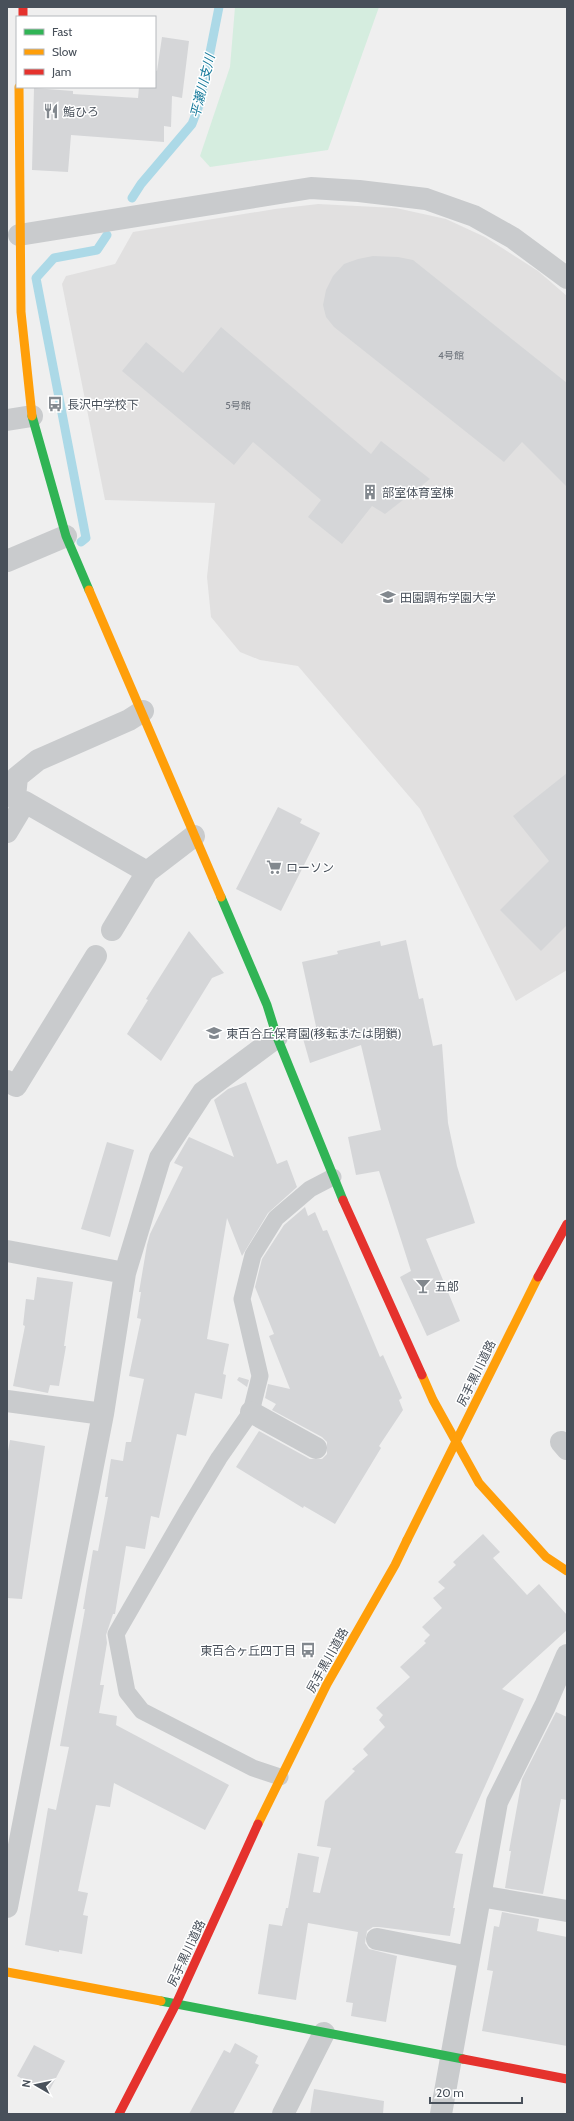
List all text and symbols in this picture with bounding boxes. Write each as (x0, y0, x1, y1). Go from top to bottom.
legend (16, 16, 156, 88)
text: Fast (52, 24, 72, 39)
text: Slow (52, 44, 77, 59)
water label: 平瀬川支川 (186, 51, 218, 119)
text: Jam (51, 64, 71, 79)
restaurant icon: 鮨ひろ (42, 102, 60, 120)
place label: 鮨ひろ (63, 104, 99, 119)
house number: 4号館 (438, 349, 464, 362)
bus stop icon: 長沢中学校下 (46, 395, 64, 413)
place label: 長沢中学校下 (67, 397, 139, 412)
house number: 5号館 (225, 399, 251, 412)
building icon: 部室体育室棟 (361, 483, 379, 501)
place label: 部室体育室棟 (382, 485, 454, 500)
school or university icon: 田園調布学園大学 (379, 588, 397, 606)
place label: 田園調布学園大学 (400, 590, 496, 605)
supermarket icon: ローソン (265, 858, 283, 876)
place label: ローソン (286, 860, 334, 875)
school or university icon: 東百合丘保育園(移転または閉鎖) (205, 1024, 223, 1042)
place label: 東百合丘保育園(移転または閉鎖) (226, 1026, 402, 1041)
bar icon: 五郎 (414, 1277, 432, 1295)
place label: 五郎 (435, 1279, 459, 1294)
street label: 尻手黒川道路 (453, 1337, 499, 1409)
street label: 尻手黒川道路 (303, 1625, 351, 1695)
bus stop icon: 東百合ヶ丘四丁目 (299, 1641, 317, 1659)
place label: 東百合ヶ丘四丁目 (200, 1643, 296, 1658)
street label: 尻手黒川道路 (164, 1917, 208, 1989)
north arrow (16, 2065, 56, 2105)
text: N (19, 2078, 34, 2088)
scale bar (430, 2079, 522, 2105)
text: 20 m (436, 2085, 464, 2100)

